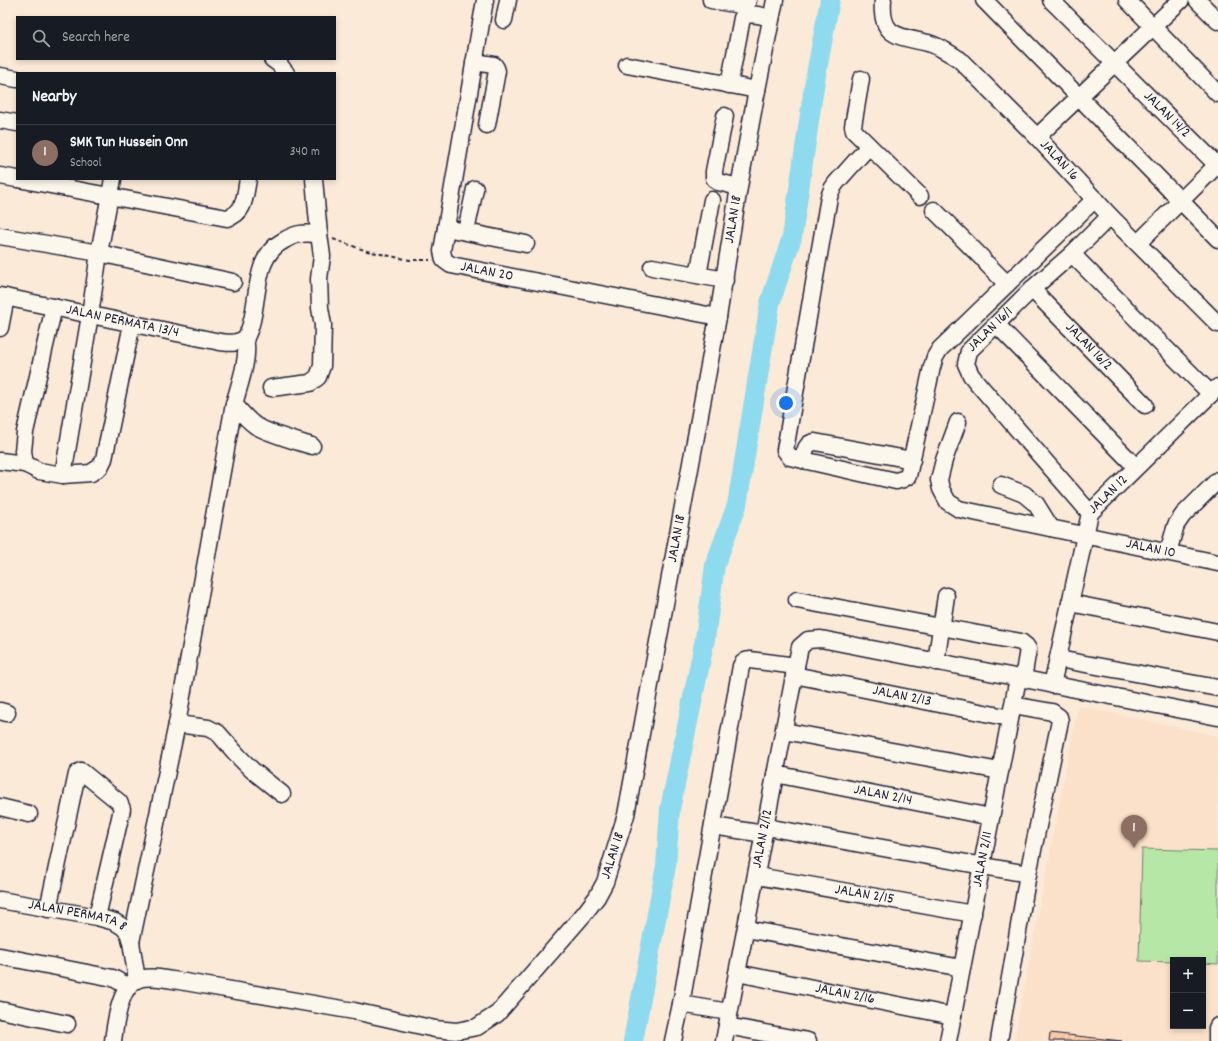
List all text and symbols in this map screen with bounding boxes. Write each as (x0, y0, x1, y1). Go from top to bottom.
search box (16, 16, 336, 60)
icon: search (30, 27, 52, 49)
text: Search here (62, 27, 130, 49)
text: Nearby (32, 86, 76, 110)
street label: JALAN 14/2 (1138, 86, 1195, 144)
text: SMK Tun Hussein Onn (70, 132, 188, 154)
street label: JALAN 16 (1034, 135, 1084, 186)
text: 1 (44, 143, 46, 162)
text: 340 m (290, 143, 320, 162)
text: School (70, 154, 102, 173)
street label: JALAN 18 (719, 194, 748, 245)
street label: JALAN 20 (458, 256, 515, 288)
street label: JALAN PERMATA 13/4 (64, 299, 181, 344)
street label: JALAN 16/1 (963, 302, 1019, 358)
street label: JALAN 16/2 (1060, 318, 1117, 376)
your location (776, 393, 796, 413)
street label: JALAN 12 (1083, 470, 1134, 520)
street label: JALAN 18 (662, 513, 692, 564)
street label: JALAN 10 (1124, 533, 1178, 565)
street label: JALAN 2/13 (870, 680, 933, 713)
street label: JALAN 2/14 (852, 779, 914, 812)
street label: JALAN 2/12 (746, 807, 779, 870)
pin: 1 (1121, 815, 1147, 848)
street label: JALAN 18 (596, 830, 631, 882)
street label: JALAN 2/11 (967, 830, 999, 889)
street label: JALAN 2/15 (833, 879, 896, 911)
street label: JALAN PERMATA 8 (26, 894, 131, 938)
map controls (1170, 957, 1206, 1029)
button: + (1170, 957, 1206, 993)
street label: JALAN 2/16 (813, 978, 877, 1011)
button: − (1170, 993, 1206, 1029)

